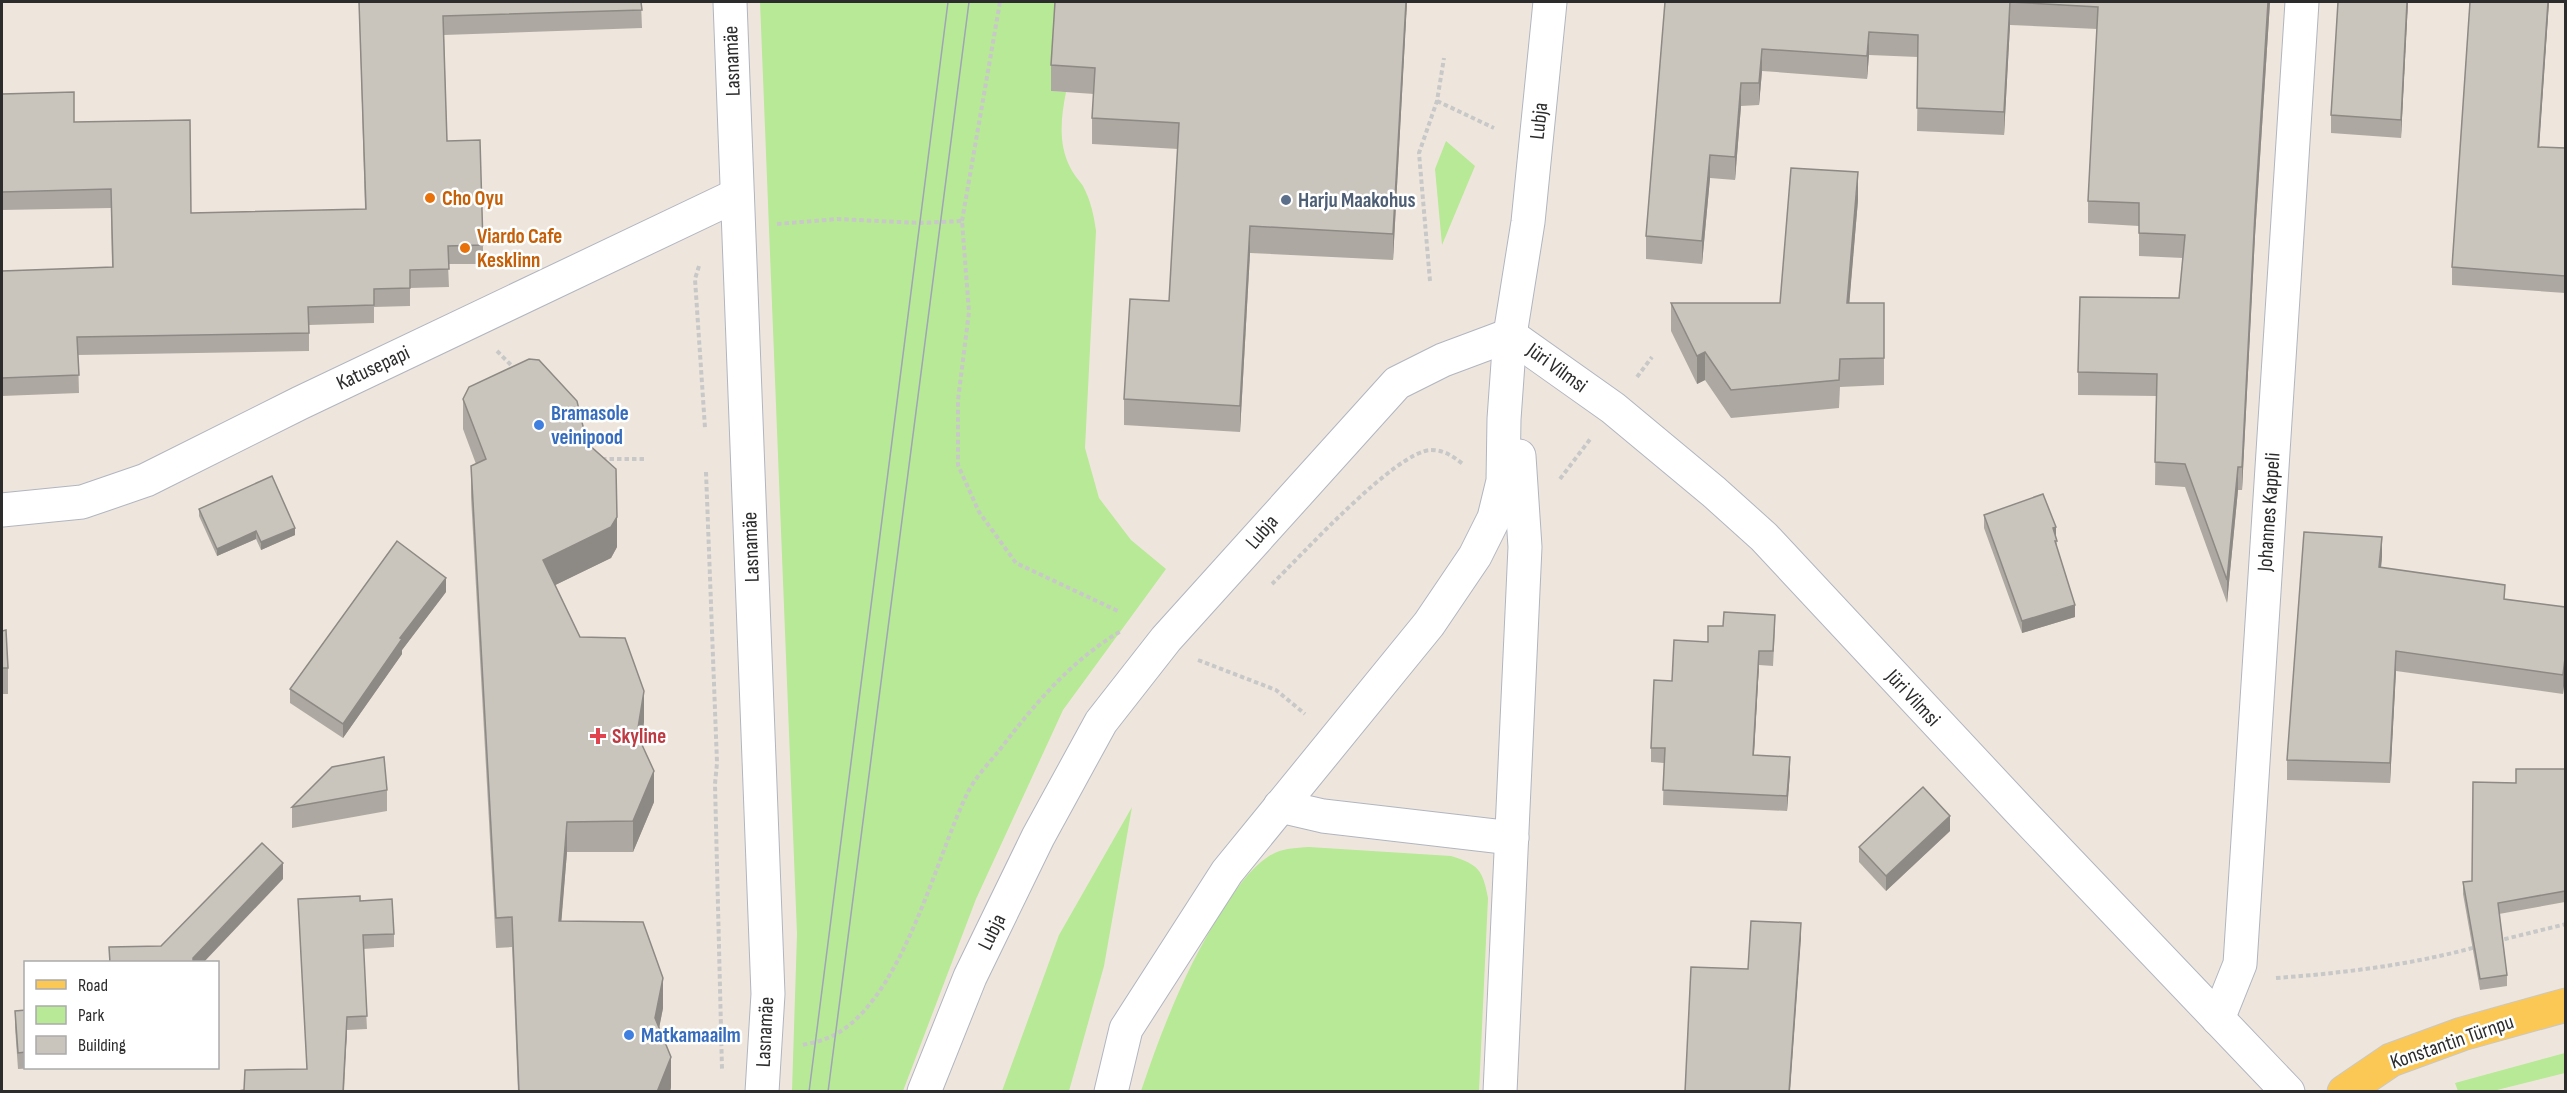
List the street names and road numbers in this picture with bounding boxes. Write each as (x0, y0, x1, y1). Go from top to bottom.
street label: Lasnamäe (718, 25, 746, 97)
street label: Lubja (1525, 101, 1553, 141)
street label: Jüri Vilmsi (1521, 337, 1592, 398)
street label: Katusepapi (332, 340, 414, 396)
street label: Johannes Kappeli (2252, 452, 2286, 573)
street label: Lubja (1240, 510, 1284, 554)
street label: Lasnamäe (737, 511, 765, 583)
street label: Jüri Vilmsi (1880, 664, 1946, 732)
street label: Lubja (973, 910, 1011, 954)
street label: Lasnamäe (751, 996, 779, 1068)
street label: Konstantin Türnpu (2387, 1009, 2517, 1075)

